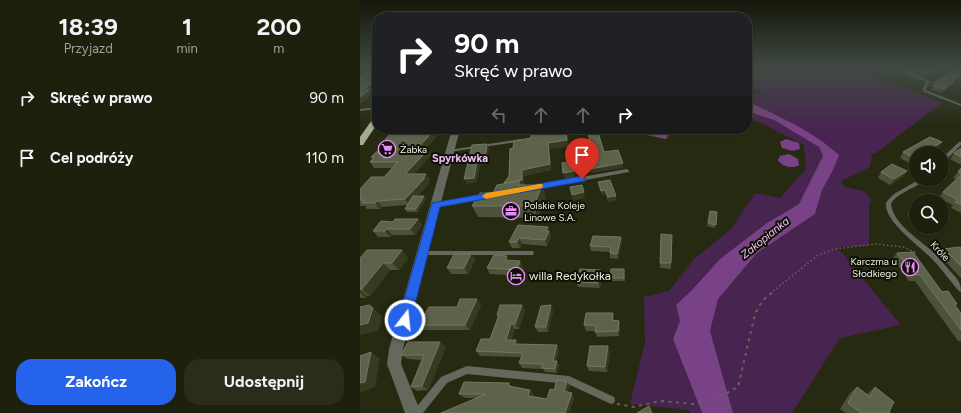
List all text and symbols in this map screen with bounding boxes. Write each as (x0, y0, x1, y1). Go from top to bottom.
text: 18:39 (59, 12, 118, 41)
text: 1 (182, 12, 192, 41)
text: 200 (256, 12, 301, 41)
text: 90 m (454, 26, 519, 60)
icon: right (388, 28, 440, 80)
text: Przyjazd (64, 41, 113, 56)
text: min (176, 41, 198, 56)
text: m (273, 41, 284, 56)
text: Skręć w prawo (454, 60, 573, 82)
icon: right (16, 87, 38, 109)
text: Skręć w prawo (50, 89, 153, 107)
text: 90 m (309, 89, 344, 107)
icon: left (488, 104, 510, 126)
icon: ahead (530, 104, 552, 126)
icon: ahead (572, 104, 594, 126)
icon: right (614, 104, 636, 126)
pin (565, 138, 599, 179)
supermarket icon: Żabka (377, 139, 397, 159)
place label: Żabka (400, 143, 427, 156)
icon: arrive (571, 144, 593, 166)
map controls (909, 146, 949, 234)
button: sound (909, 146, 949, 186)
icon: arrive (16, 147, 38, 169)
text: Cel podróży (50, 149, 133, 167)
text: 110 m (306, 149, 344, 167)
district label: Spyrkówka (432, 152, 488, 165)
button: search (909, 194, 949, 234)
place label: Polskie Koleje Linowe S.A. (524, 199, 586, 224)
office icon: Polskie Koleje Linowe S.A. (501, 201, 521, 221)
water label: Zakopianka (738, 214, 792, 261)
street label: Króle (927, 238, 953, 264)
place label: Karczma u Słodkiego (851, 255, 897, 280)
restaurant icon: Karczma u Słodkiego (900, 257, 920, 277)
hotel icon: willa Redykołka (506, 266, 526, 286)
place label: willa Redykołka (529, 269, 611, 283)
position arrow (384, 299, 426, 341)
button: Zakończ (16, 359, 176, 405)
button: Udostępnij (184, 359, 344, 405)

